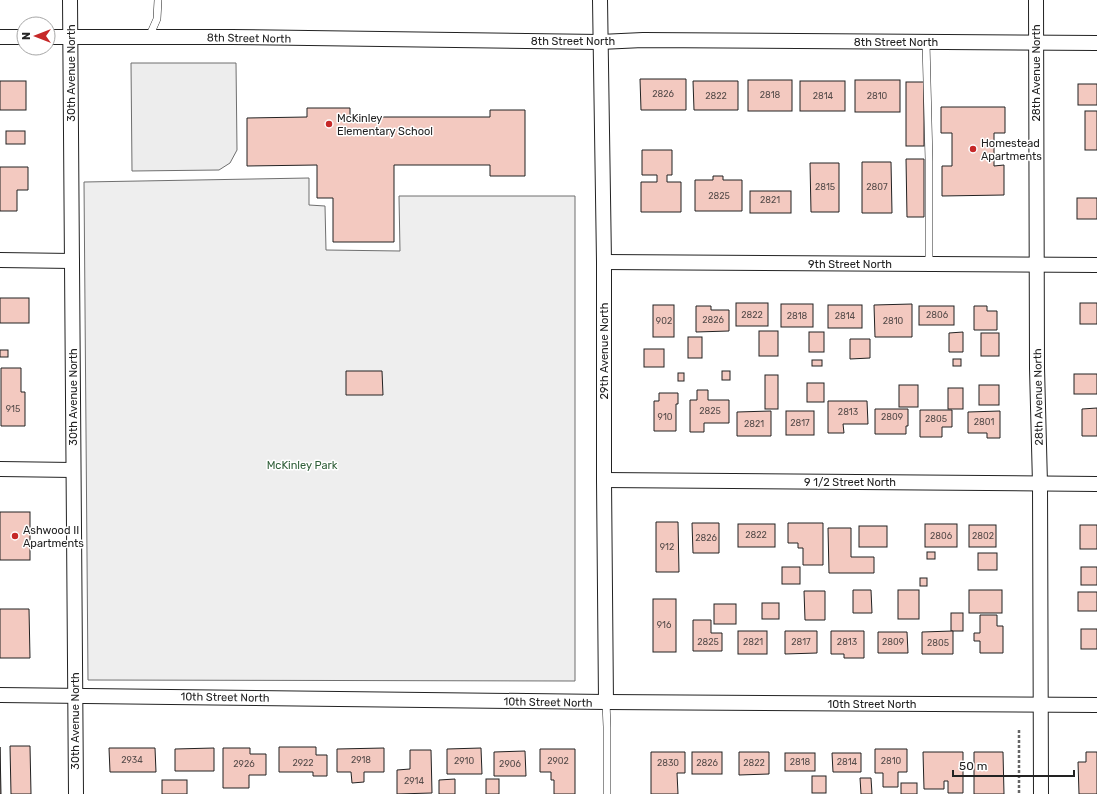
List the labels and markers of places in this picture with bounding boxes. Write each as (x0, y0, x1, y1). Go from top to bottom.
place label: McKinley Elementary School (337, 112, 433, 138)
marker: McKinley Elementary School (324, 119, 334, 129)
place label: Homestead Apartments (981, 137, 1042, 163)
marker: Homestead Apartments (968, 144, 978, 154)
place label: Ashwood II Apartments (23, 524, 84, 550)
marker: Ashwood II Apartments (10, 531, 20, 541)

